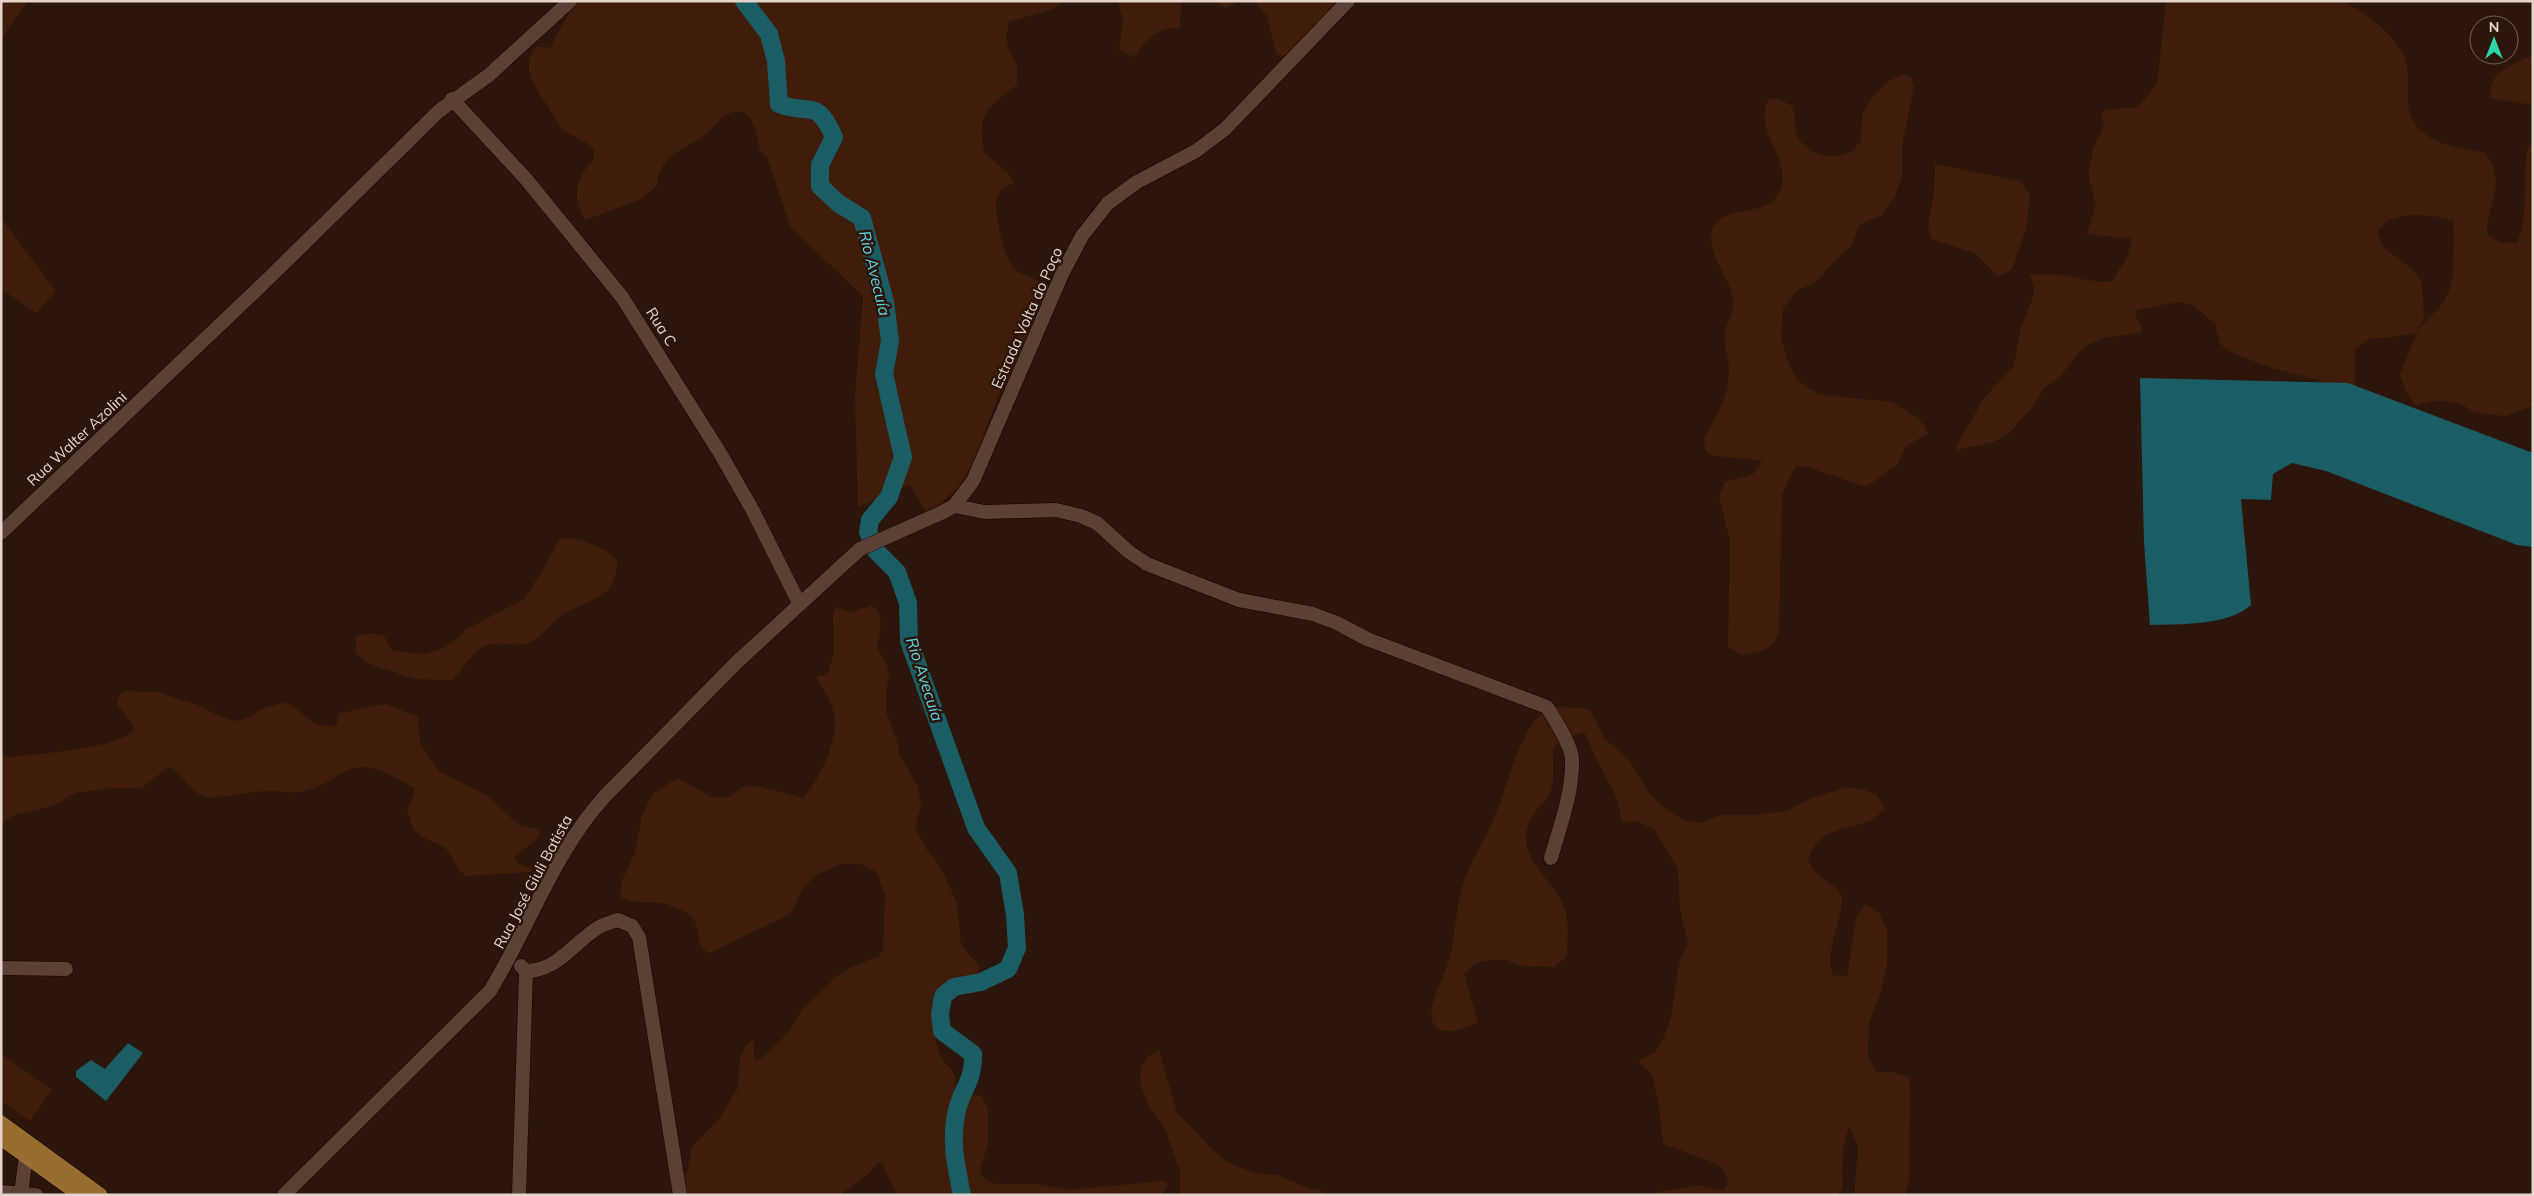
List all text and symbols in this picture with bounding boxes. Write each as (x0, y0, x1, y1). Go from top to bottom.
north arrow (2469, 15, 2519, 65)
text: N (2489, 18, 2499, 36)
water label: Rio Avecuía (855, 228, 895, 318)
street label: Estrada Volta do Poço (987, 244, 1066, 391)
street label: Rua C (642, 304, 681, 350)
street label: Rua Walter Azolini (23, 387, 131, 490)
water label: Rio Avecuía (902, 634, 948, 724)
street label: Rua José Giuli Batista (489, 812, 576, 952)

